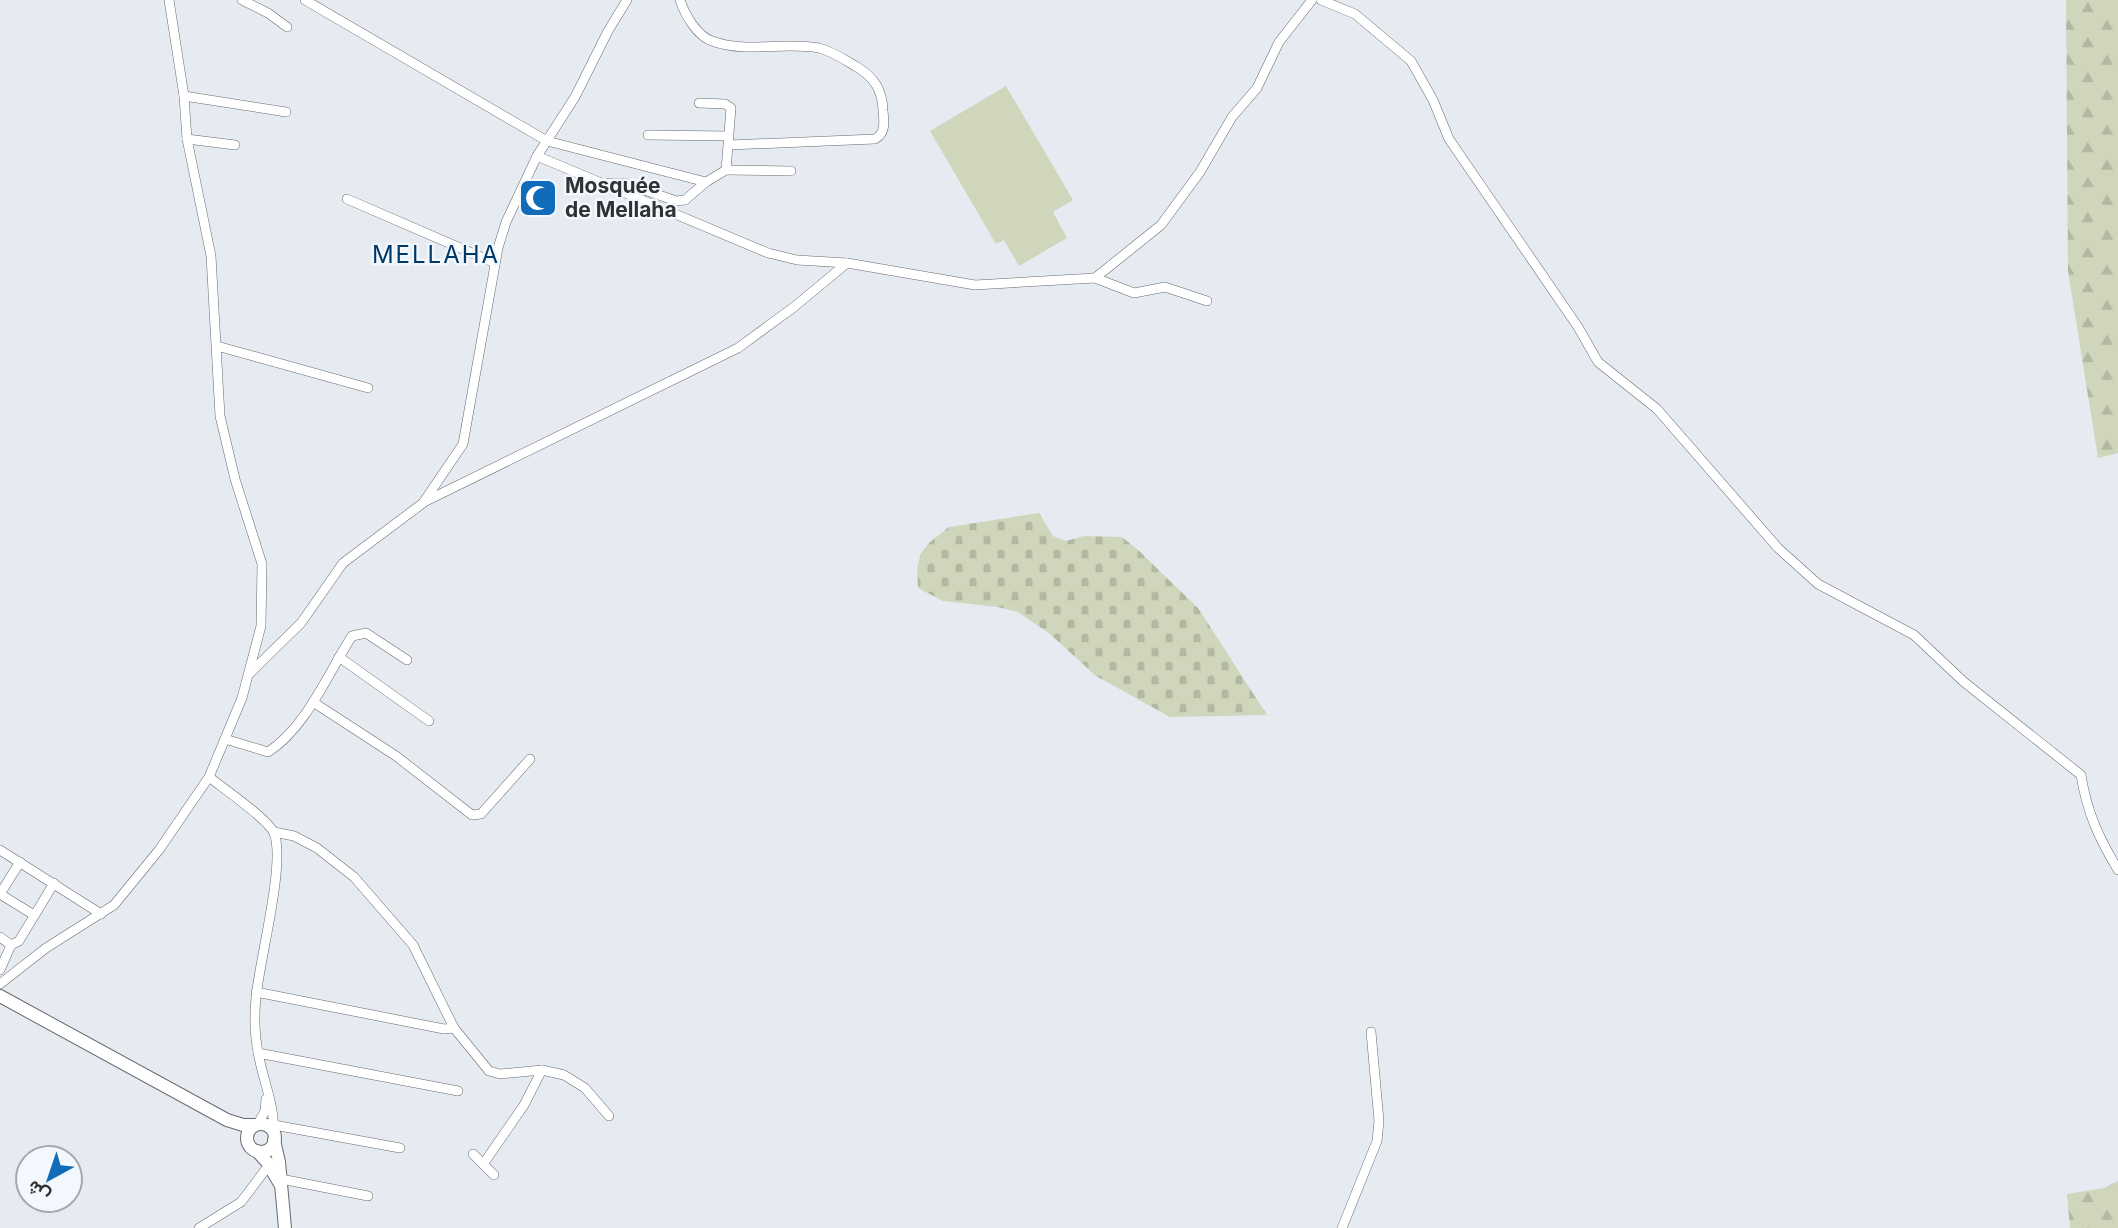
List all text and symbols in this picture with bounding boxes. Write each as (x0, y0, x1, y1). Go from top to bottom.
place label: Mosquée de Mellaha (565, 173, 677, 222)
mosque icon: Mosquée de Mellaha (517, 177, 559, 219)
district label: MELLAHA (372, 240, 500, 269)
north arrow (14, 1144, 84, 1214)
text: ش (22, 1175, 55, 1208)

